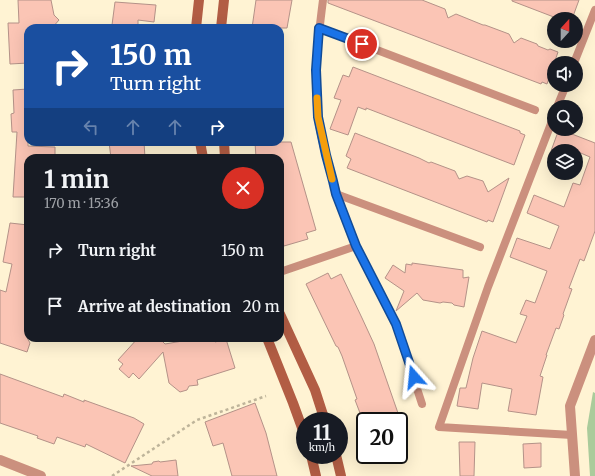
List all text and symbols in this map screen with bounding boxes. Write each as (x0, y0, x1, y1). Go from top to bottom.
north arrow (547, 12, 583, 48)
map controls (547, 12, 583, 180)
pin (345, 27, 379, 61)
icon: arrive (351, 33, 373, 55)
text: 150 m (110, 37, 192, 73)
icon: right (44, 40, 96, 92)
button: sound (547, 56, 583, 92)
text: Turn right (110, 72, 201, 95)
button: search (547, 100, 583, 136)
icon: left (80, 116, 102, 138)
icon: ahead (122, 116, 144, 138)
icon: ahead (164, 116, 186, 138)
icon: right (206, 116, 228, 138)
button: layers (547, 144, 583, 180)
text: 1 min (44, 164, 109, 195)
button: close (222, 167, 264, 209)
text: 170 m · 15:36 (44, 195, 119, 212)
icon: right (44, 239, 66, 261)
text: Turn right (78, 241, 156, 260)
text: 150 m (221, 241, 264, 260)
icon: arrive (44, 295, 66, 317)
text: Arrive at destination (78, 297, 231, 316)
text: 20 m (243, 297, 280, 316)
position arrow (393, 356, 435, 398)
speed limit sign: 20 (356, 412, 408, 464)
text: 11 (313, 420, 331, 445)
text: km/h (309, 441, 335, 454)

